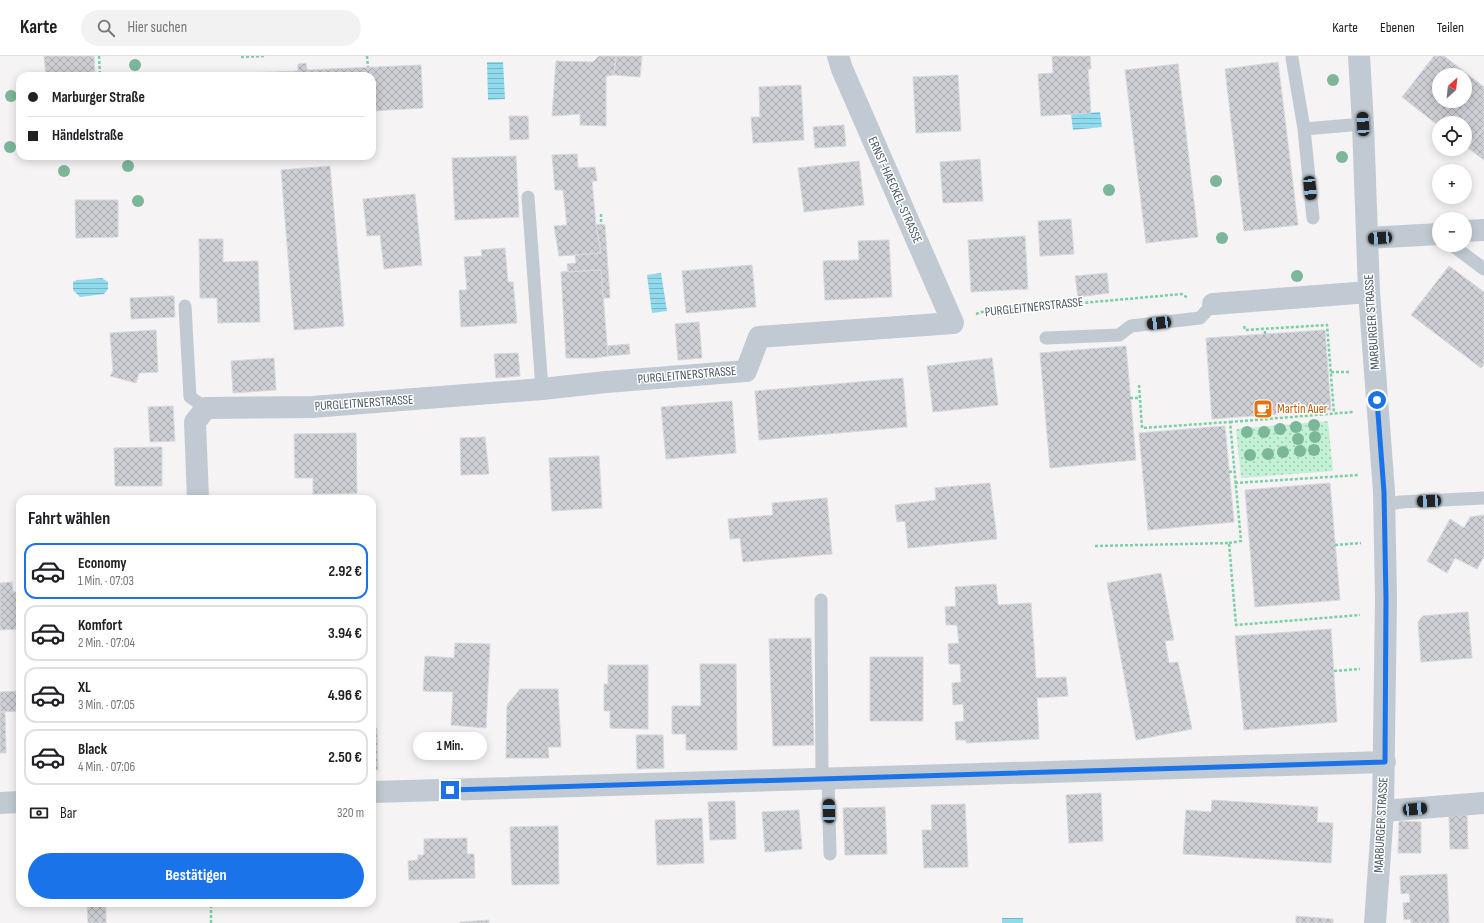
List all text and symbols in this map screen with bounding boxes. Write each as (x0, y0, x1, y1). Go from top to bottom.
search box (81, 10, 361, 46)
text: Karte (20, 16, 57, 39)
icon: search (95, 17, 117, 39)
text: Hier suchen (127, 18, 187, 37)
text: Karte (1332, 19, 1358, 36)
text: Ebenen (1380, 19, 1415, 36)
text: Teilen (1437, 19, 1464, 36)
north arrow (1432, 68, 1472, 108)
map controls (1432, 68, 1472, 252)
text: Marburger Straße (52, 88, 145, 107)
car (1356, 112, 1370, 136)
button: locate (1432, 116, 1472, 156)
text: Händelstraße (52, 126, 123, 145)
street label: ERNST-HAECKEL-STRASSE (864, 134, 926, 246)
button: + (1432, 164, 1472, 204)
car (1303, 175, 1317, 201)
button: − (1432, 212, 1472, 252)
car (1368, 231, 1392, 245)
street label: MARBURGER STRASSE (1361, 274, 1383, 370)
street label: PURGLEITNERSTRASSE (984, 294, 1084, 320)
car (1146, 316, 1172, 330)
street label: PURGLEITNERSTRASSE (637, 363, 737, 387)
route start (1368, 391, 1386, 409)
street label: PURGLEITNERSTRASSE (314, 392, 414, 414)
cafe icon: Martin Auer (1252, 398, 1274, 420)
place label: Martin Auer (1277, 401, 1328, 417)
car (1417, 494, 1441, 508)
text: Fahrt wählen (28, 508, 110, 529)
icon: car (30, 553, 66, 589)
text: Economy (78, 554, 127, 573)
text: 2.92 € (329, 562, 362, 581)
text: 1 Min. · 07:03 (78, 573, 134, 589)
icon: car (30, 615, 66, 651)
text: Komfort (78, 616, 122, 635)
text: 3.94 € (328, 624, 362, 643)
text: 2 Min. · 07:04 (78, 635, 135, 651)
icon: car (30, 677, 66, 713)
text: XL (78, 678, 91, 697)
text: 4.96 € (328, 686, 362, 705)
text: 3 Min. · 07:05 (78, 697, 135, 713)
callout: 1 Min. (413, 732, 487, 760)
text: 1 Min. (437, 738, 463, 754)
icon: car (30, 739, 66, 775)
text: Black (78, 740, 107, 759)
text: 2.50 € (328, 748, 362, 767)
text: 4 Min. · 07:06 (78, 759, 135, 775)
street label: MARBURGER STRASSE (1371, 777, 1391, 873)
route end (441, 781, 459, 799)
car (823, 799, 835, 823)
icon: cash (28, 802, 50, 824)
car (1403, 802, 1427, 816)
text: Bar (60, 804, 77, 823)
text: 320 m (337, 805, 364, 821)
button: Bestätigen (28, 853, 364, 899)

